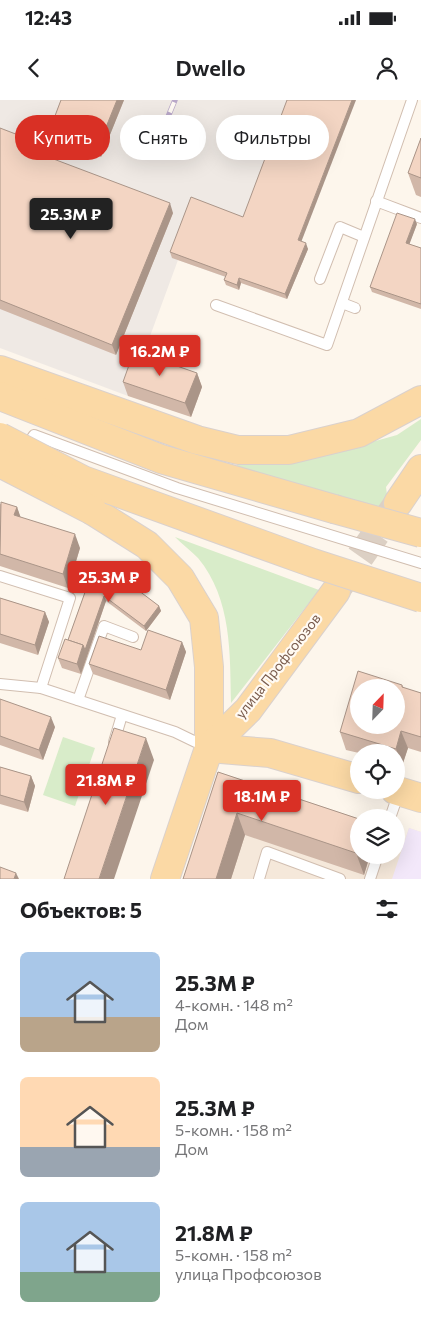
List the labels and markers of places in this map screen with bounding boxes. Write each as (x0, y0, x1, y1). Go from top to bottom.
pin: 25.3M ₽ (25, 198, 117, 240)
pin: 16.2M ₽ (114, 334, 206, 377)
pin: 25.3M ₽ (63, 560, 155, 603)
pin: 21.8M ₽ (60, 764, 152, 806)
pin: 18.1M ₽ (216, 780, 308, 822)

